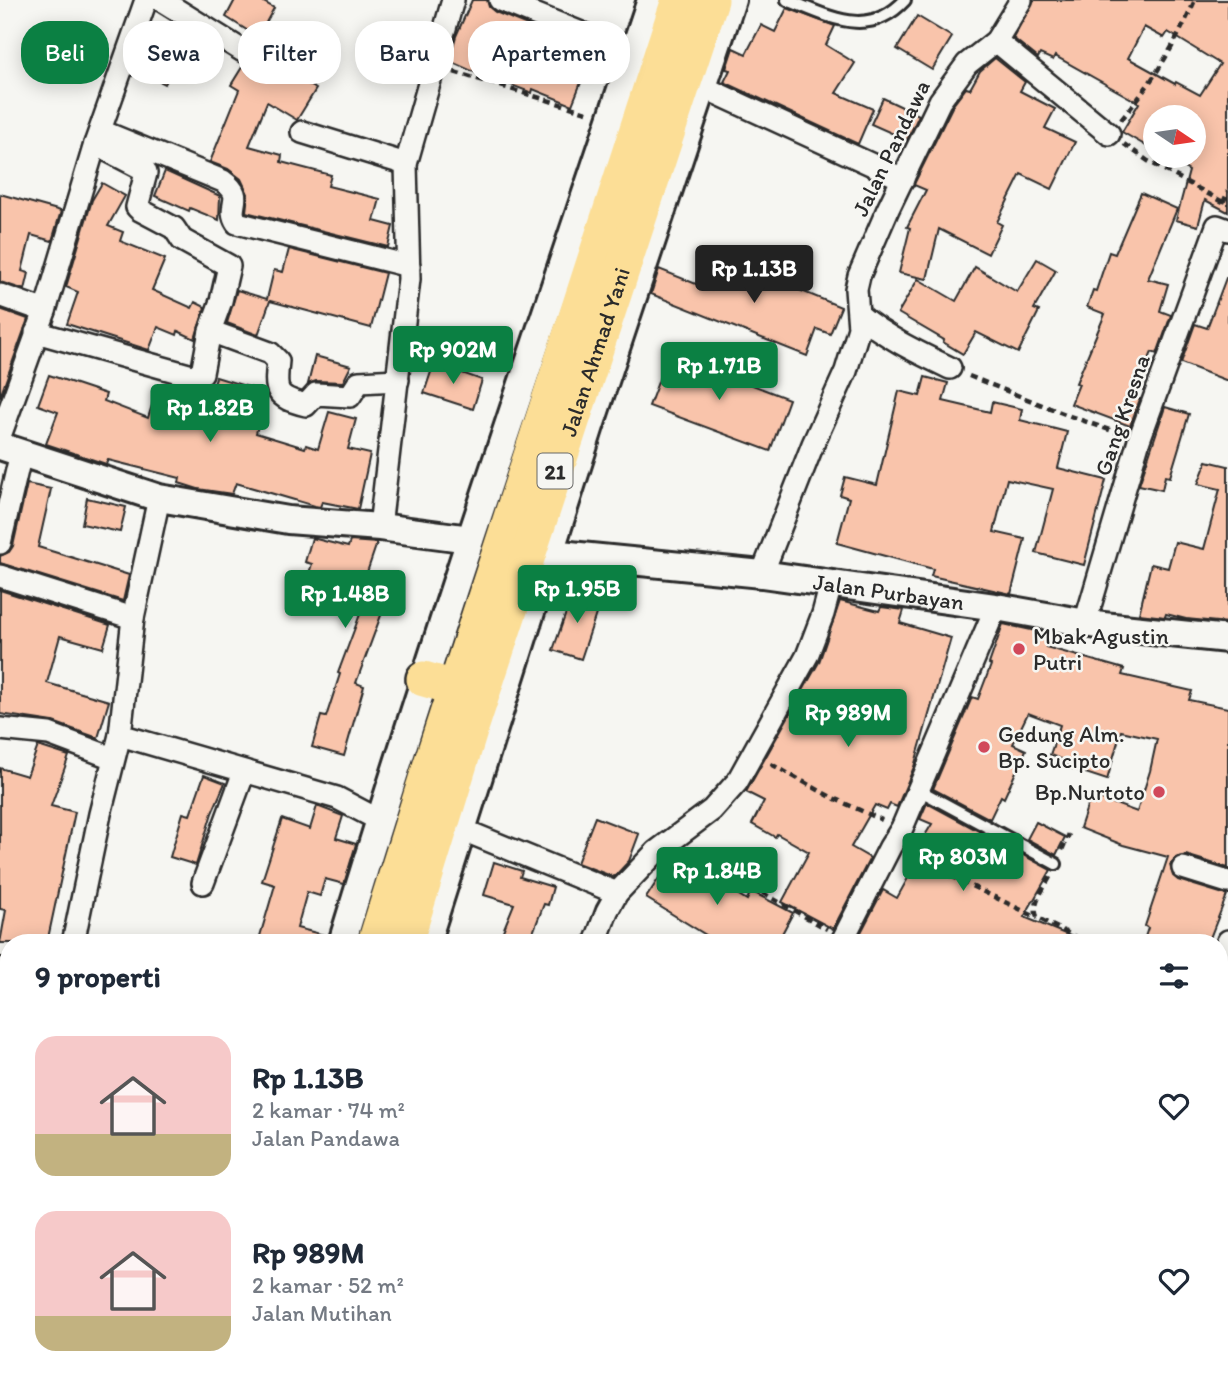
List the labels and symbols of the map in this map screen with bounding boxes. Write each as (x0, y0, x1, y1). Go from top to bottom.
street label: Jalan Pandawa (846, 75, 936, 221)
north arrow (1143, 105, 1206, 168)
pin: Rp 1.13B (682, 246, 826, 305)
street label: Jalan Ahmad Yani (554, 264, 636, 440)
pin: Rp 902M (388, 326, 518, 386)
pin: Rp 1.71B (647, 342, 791, 402)
street label: Gang Kresna (1088, 351, 1156, 479)
pin: Rp 1.82B (138, 384, 282, 444)
road number: 21 (538, 454, 572, 489)
pin: Rp 1.95B (505, 566, 649, 625)
street label: Jalan Purbayan (811, 567, 966, 616)
pin: Rp 1.48B (273, 570, 417, 630)
place label: Mbak Agustin Putri (1033, 622, 1169, 676)
marker: Mbak Agustin Putri (1011, 641, 1027, 657)
pin: Rp 989M (783, 690, 913, 749)
place label: Gedung Alm. Bp. Sucipto (998, 720, 1125, 774)
marker: Gedung Alm. Bp. Sucipto (976, 739, 992, 755)
place label: Bp.Nurtoto (1035, 778, 1145, 806)
marker: Bp.Nurtoto (1151, 784, 1167, 800)
pin: Rp 803M (898, 834, 1028, 893)
pin: Rp 1.84B (645, 848, 789, 907)

